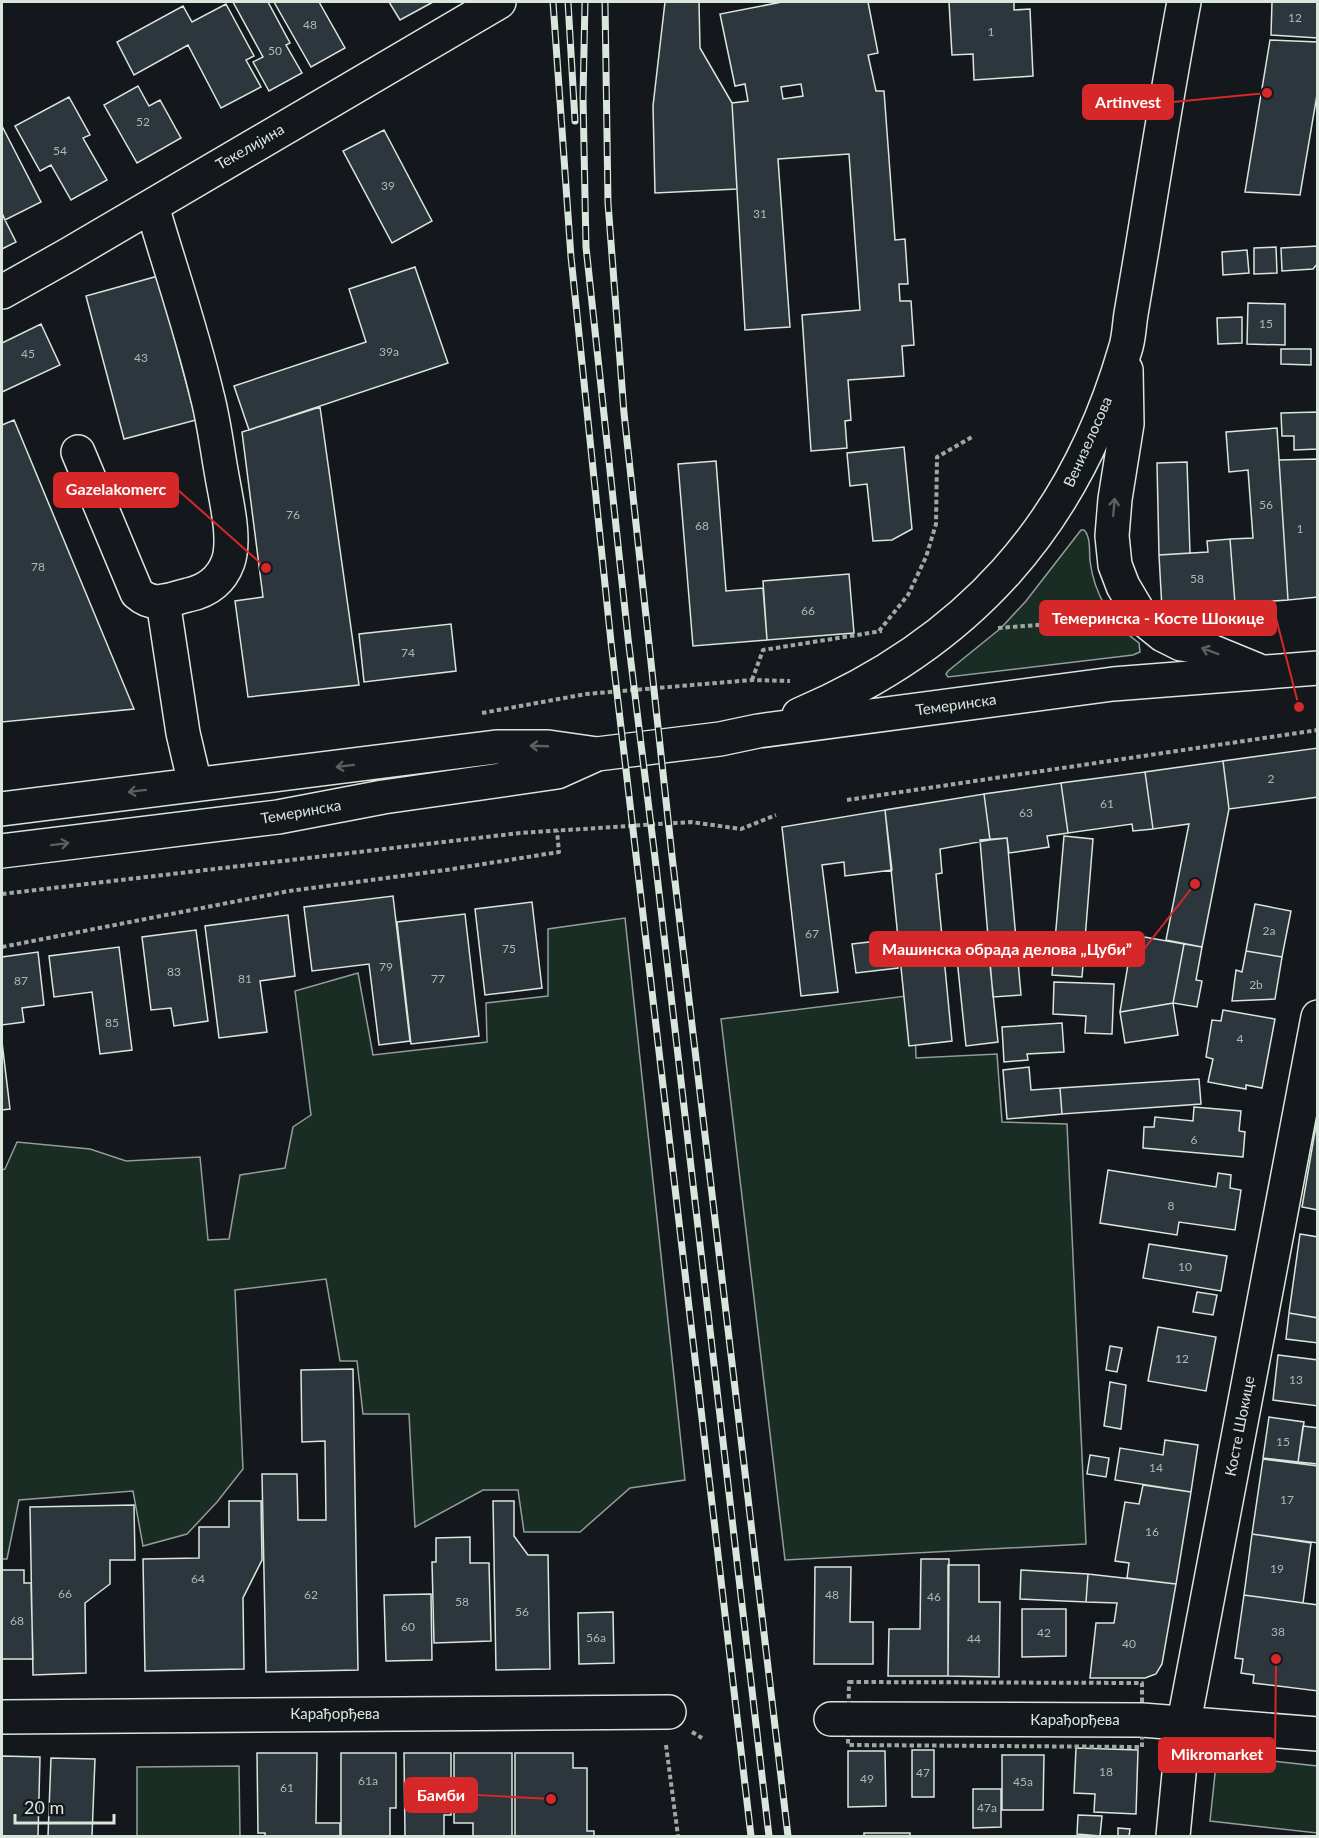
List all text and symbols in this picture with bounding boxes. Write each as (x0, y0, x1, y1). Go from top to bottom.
house number: 12 (1288, 10, 1302, 25)
house number: 48 (303, 17, 317, 32)
house number: 1 (988, 24, 995, 39)
house number: 50 (268, 43, 282, 58)
callout: Artinvest (1083, 85, 1173, 119)
text: Artinvest (1094, 92, 1161, 111)
house number: 52 (136, 114, 150, 129)
street label: Текелијина (212, 119, 287, 173)
house number: 54 (53, 143, 67, 158)
house number: 39 (381, 178, 395, 193)
house number: 31 (753, 206, 767, 221)
house number: 15 (1259, 316, 1273, 331)
house number: 39a (379, 344, 399, 359)
house number: 45 (21, 346, 35, 361)
house number: 43 (134, 350, 148, 365)
street label: Венизелосова (1059, 394, 1115, 490)
callout: Gazelakomerc (54, 473, 178, 507)
text: Gazelakomerc (66, 479, 166, 498)
one-way arrow (1109, 497, 1120, 517)
house number: 56 (1259, 497, 1273, 512)
house number: 76 (286, 507, 300, 522)
house number: 68 (695, 518, 709, 533)
house number: 1 (1297, 521, 1304, 536)
house number: 78 (31, 559, 45, 574)
house number: 58 (1190, 571, 1204, 586)
callout: Темеринска - Косте Шокице (1040, 601, 1276, 635)
house number: 66 (801, 603, 815, 618)
text: Темеринска - Косте Шокице (1052, 608, 1265, 627)
house number: 74 (401, 645, 415, 660)
one-way arrow (1201, 645, 1219, 656)
street label: Темеринска (914, 689, 997, 719)
one-way arrow (529, 741, 549, 752)
one-way arrow (336, 760, 355, 771)
house number: 2 (1268, 771, 1275, 786)
one-way arrow (128, 786, 148, 797)
street label: Темеринска (259, 795, 342, 827)
house number: 61 (1100, 796, 1114, 811)
house number: 63 (1019, 805, 1033, 820)
one-way arrow (49, 838, 69, 849)
house number: 2a (1263, 923, 1275, 938)
house number: 67 (805, 926, 819, 941)
callout: Машинска обрада делова „Цуби” (870, 932, 1144, 966)
text: Машинска обрада делова „Цуби” (882, 939, 1132, 958)
house number: 75 (502, 941, 516, 956)
house number: 79 (379, 959, 393, 974)
house number: 83 (167, 964, 181, 979)
house number: 81 (238, 971, 252, 986)
house number: 77 (431, 971, 445, 986)
house number: 87 (14, 973, 28, 988)
house number: 2b (1249, 977, 1263, 992)
house number: 85 (105, 1015, 119, 1030)
house number: 4 (1237, 1031, 1244, 1046)
house number: 6 (1191, 1132, 1198, 1147)
house number: 8 (1168, 1198, 1175, 1213)
house number: 10 (1178, 1259, 1192, 1274)
house number: 12 (1175, 1351, 1189, 1366)
house number: 13 (1289, 1372, 1303, 1387)
street label: Косте Шокице (1220, 1374, 1258, 1478)
house number: 15 (1276, 1434, 1290, 1449)
house number: 14 (1149, 1460, 1163, 1475)
house number: 17 (1280, 1492, 1294, 1507)
house number: 16 (1145, 1524, 1159, 1539)
house number: 19 (1270, 1561, 1284, 1576)
house number: 64 (191, 1571, 205, 1586)
house number: 66 (58, 1586, 72, 1601)
house number: 62 (304, 1587, 318, 1602)
house number: 48 (825, 1587, 839, 1602)
house number: 46 (927, 1589, 941, 1604)
house number: 58 (455, 1594, 469, 1609)
house number: 56 (515, 1604, 529, 1619)
house number: 68 (10, 1613, 24, 1628)
house number: 60 (401, 1619, 415, 1634)
house number: 38 (1271, 1624, 1285, 1639)
house number: 42 (1037, 1625, 1051, 1640)
house number: 56a (586, 1630, 606, 1645)
house number: 44 (967, 1631, 981, 1646)
house number: 40 (1122, 1636, 1136, 1651)
street label: Карађорђева (290, 1704, 380, 1722)
street label: Карађорђева (1030, 1710, 1120, 1728)
callout: Mikromarket (1159, 1738, 1275, 1772)
text: Mikromarket (1171, 1744, 1263, 1763)
house number: 18 (1099, 1764, 1113, 1779)
house number: 47 (916, 1765, 930, 1780)
house number: 49 (860, 1771, 874, 1786)
house number: 61a (358, 1773, 378, 1788)
house number: 45a (1013, 1774, 1033, 1789)
callout: Бамби (405, 1778, 477, 1812)
house number: 61 (280, 1780, 294, 1795)
text: Бамби (417, 1785, 465, 1804)
scale bar (15, 1787, 114, 1825)
text: 20 m (24, 1796, 64, 1818)
house number: 47a (977, 1800, 997, 1815)

